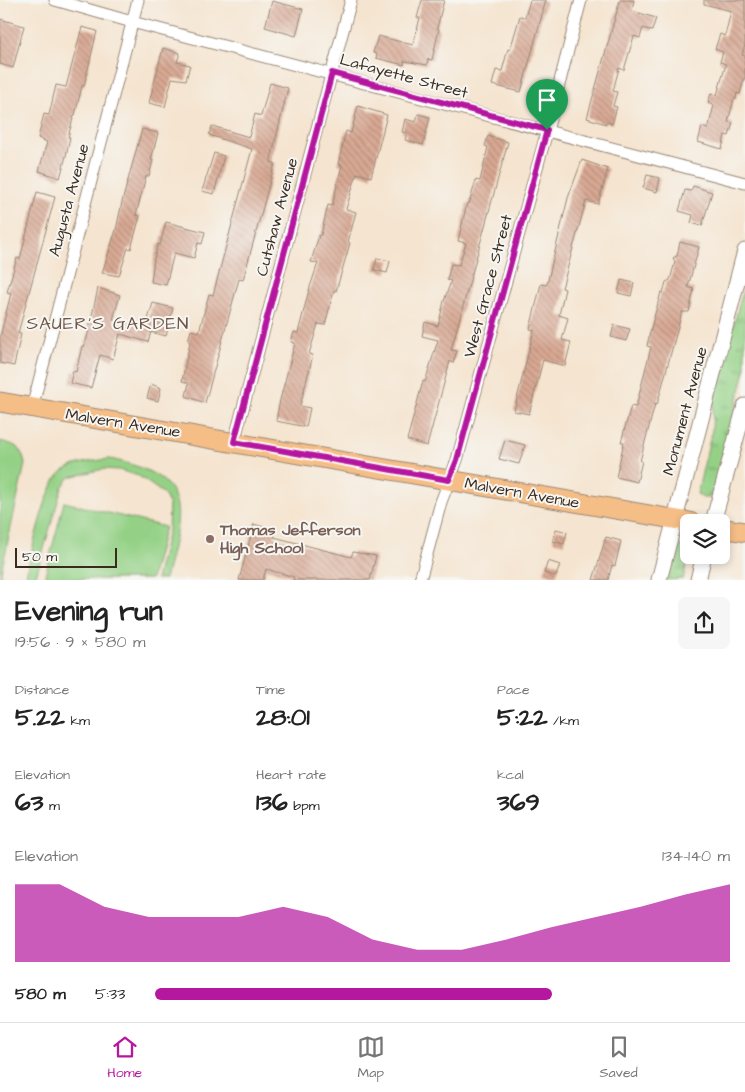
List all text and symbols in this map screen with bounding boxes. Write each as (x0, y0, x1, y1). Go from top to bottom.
street label: Lafayette Street (337, 48, 471, 105)
pin (526, 79, 568, 130)
icon: arrive (533, 86, 561, 114)
street label: Augusta Avenue (43, 141, 96, 259)
street label: Cutshaw Avenue (251, 155, 303, 278)
street label: West Grace Street (458, 212, 518, 360)
district label: SAUER'S GARDEN (27, 311, 189, 336)
street label: Monument Avenue (657, 344, 713, 478)
street label: Malvern Avenue (64, 403, 182, 443)
street label: Malvern Avenue (463, 472, 581, 514)
map controls (680, 514, 730, 564)
button: layers (680, 514, 730, 564)
place label: Thomas Jefferson High School (219, 519, 361, 561)
marker: Thomas Jefferson High School (204, 533, 216, 545)
scale bar (15, 544, 118, 568)
text: 50 m (22, 547, 57, 567)
text: Evening run (15, 592, 163, 631)
button: share (678, 597, 730, 649)
text: 19:56 · 9 × 580 m (15, 631, 145, 653)
text: Distance (15, 680, 69, 700)
text: Time (256, 680, 285, 700)
text: Pace (497, 680, 529, 700)
text: 5.22 (15, 700, 65, 735)
text: 28:01 (256, 700, 310, 735)
text: 5:22 (497, 700, 548, 735)
text: km (65, 711, 90, 731)
text: /km (548, 711, 579, 731)
text: Elevation (15, 765, 70, 785)
text: Heart rate (256, 765, 326, 785)
text: kcal (497, 765, 524, 785)
text: 63 (15, 785, 43, 820)
text: 136 (256, 785, 288, 820)
text: 369 (497, 785, 540, 820)
text: m (43, 796, 60, 816)
text: bpm (288, 796, 320, 816)
text: Elevation (15, 845, 78, 867)
text: 134–140 m (662, 845, 730, 867)
text: 580 m (15, 983, 66, 1005)
text: 5:33 (95, 983, 125, 1005)
tab: Home (107, 1033, 142, 1083)
tab: Map (357, 1033, 385, 1083)
tab: Saved (600, 1033, 638, 1083)

